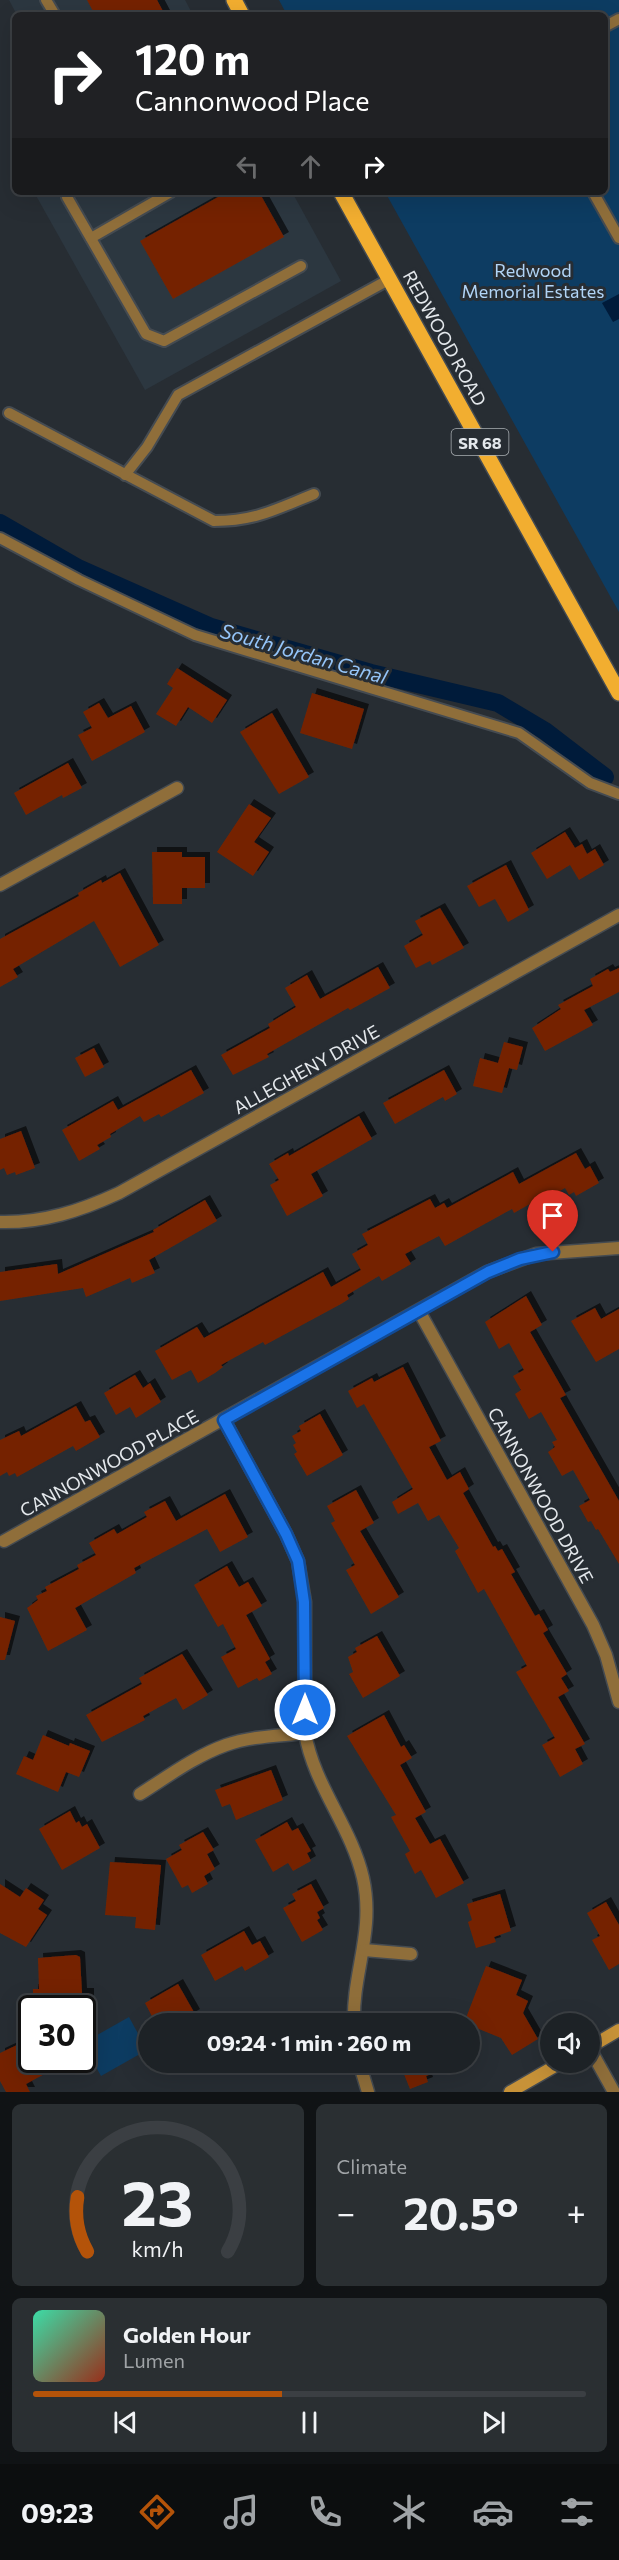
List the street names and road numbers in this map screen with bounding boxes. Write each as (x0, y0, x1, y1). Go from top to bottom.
street label: REDWOOD ROAD (399, 266, 491, 410)
road number: SR 68 (452, 429, 508, 455)
street label: ALLEGHENY DRIVE (229, 1020, 383, 1118)
street label: CANNONWOOD DRIVE (483, 1403, 599, 1587)
street label: CANNONWOOD PLACE (16, 1405, 202, 1521)

